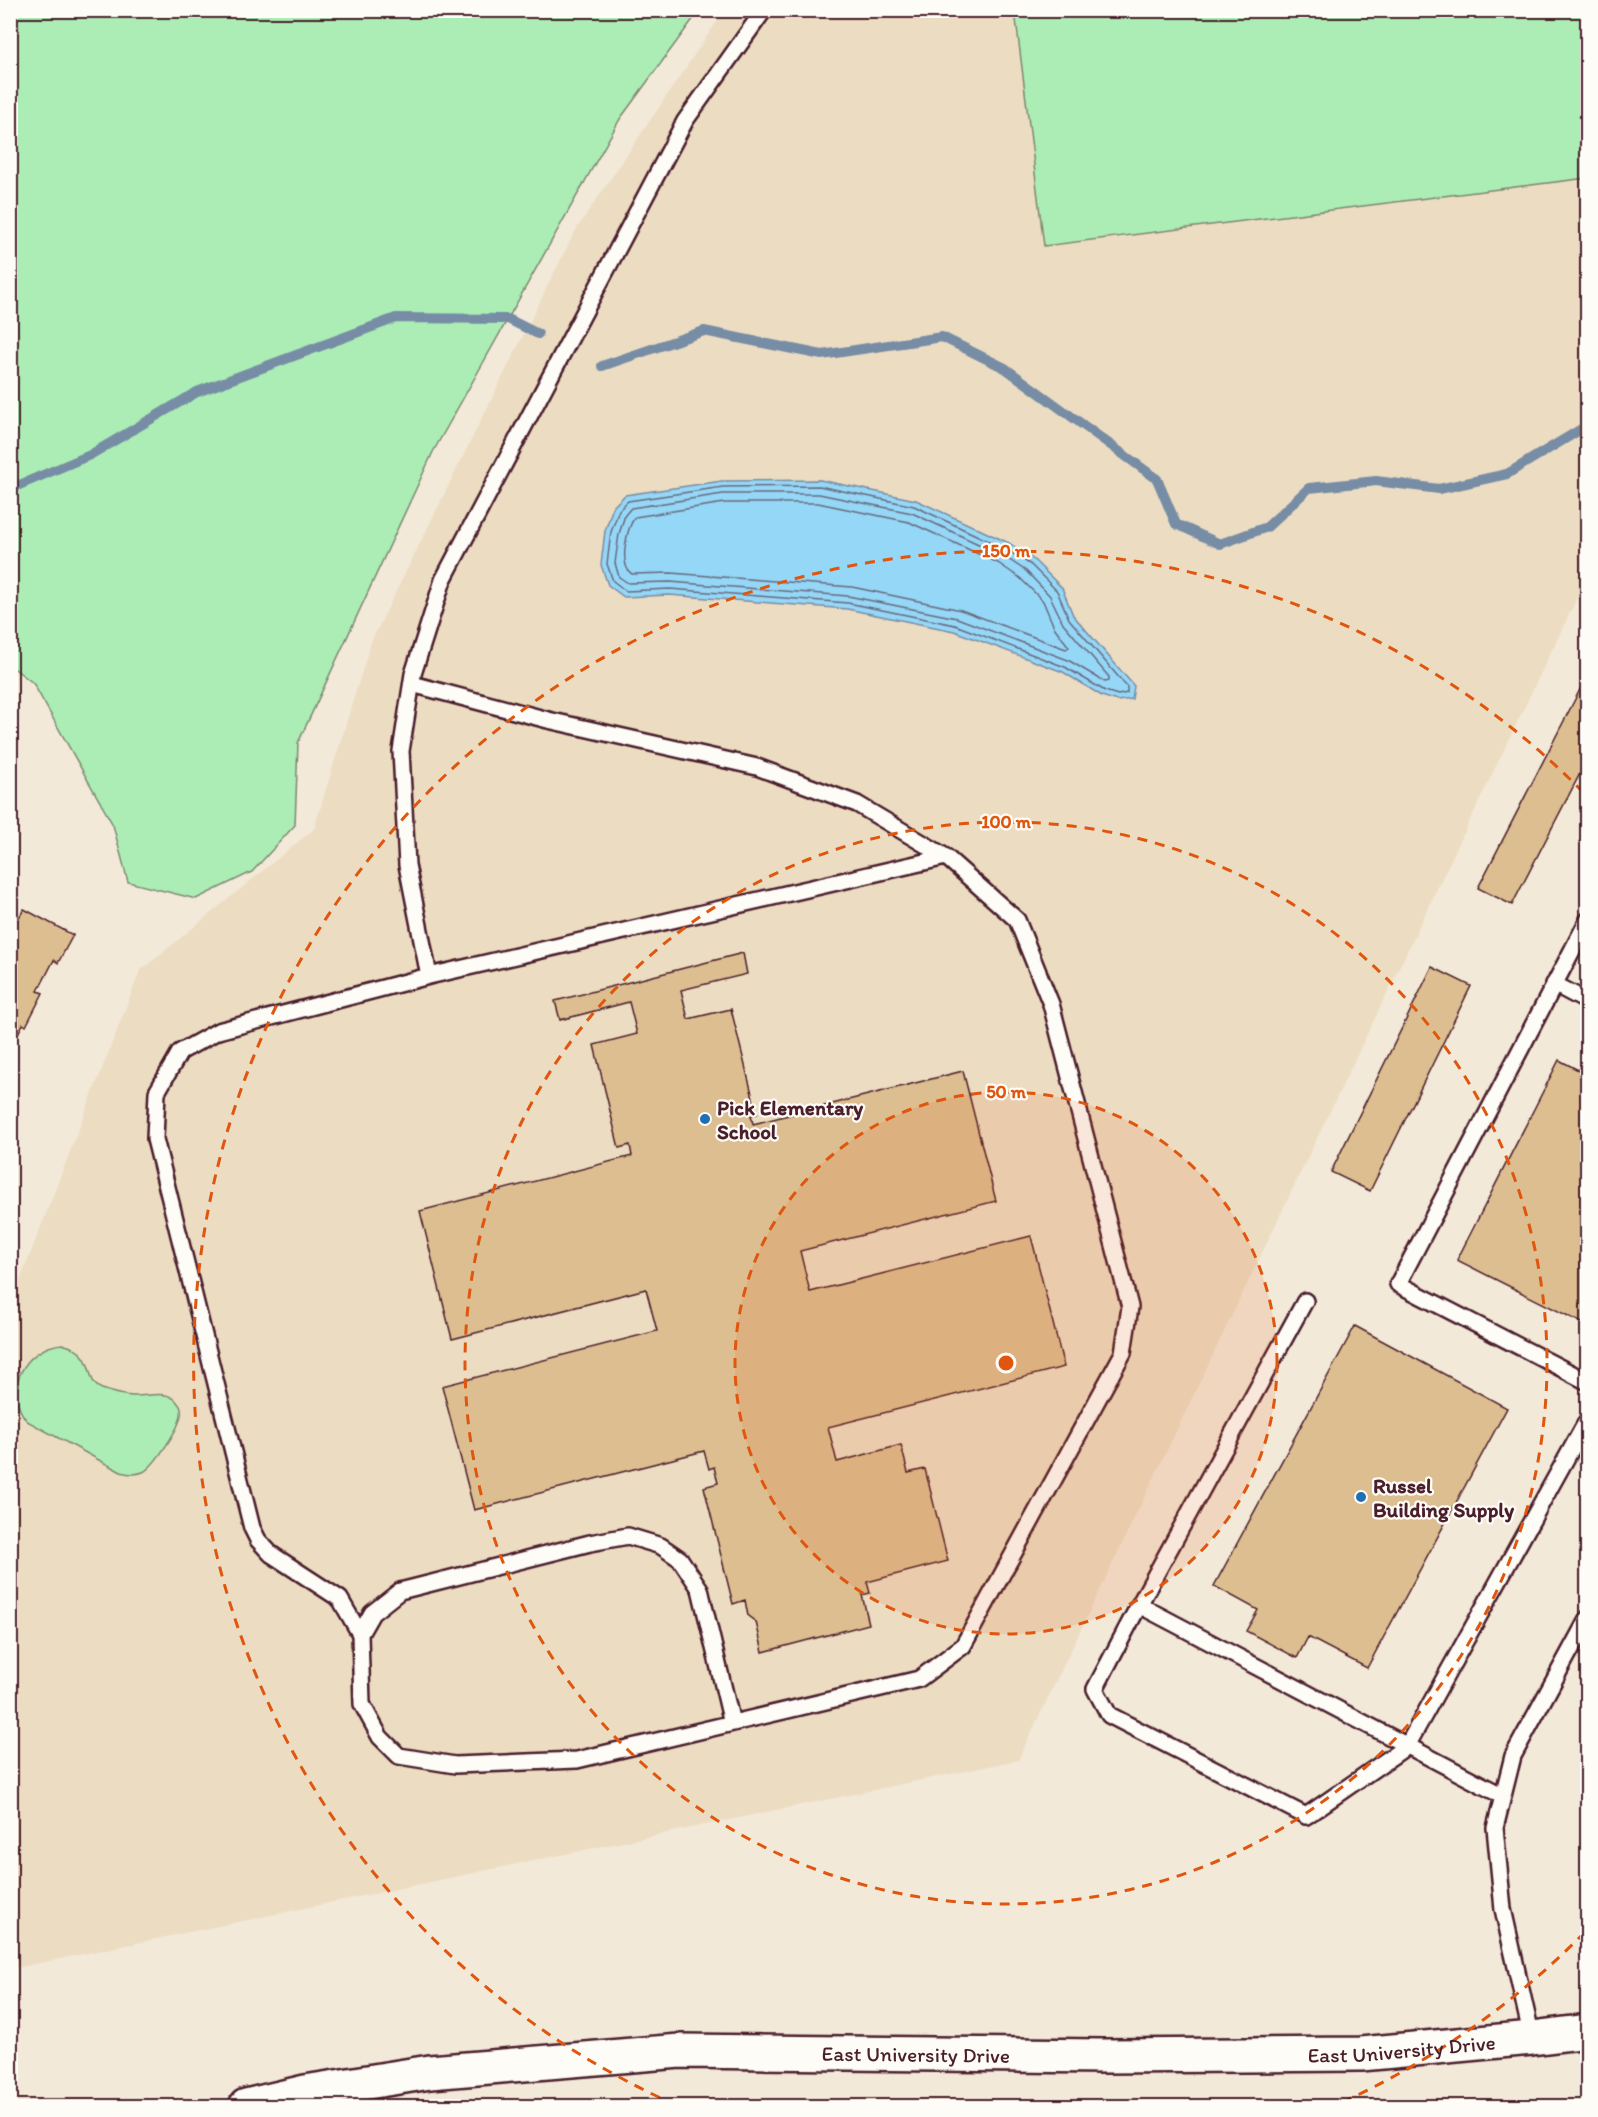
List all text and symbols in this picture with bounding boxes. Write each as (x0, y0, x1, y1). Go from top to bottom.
text: 150 m (982, 540, 1031, 562)
text: 100 m (981, 811, 1032, 833)
text: 50 m (986, 1081, 1027, 1103)
place label: Pick Elementary School (717, 1095, 863, 1144)
marker: Pick Elementary School (698, 1112, 712, 1126)
centre of rings (996, 1353, 1016, 1373)
place label: Russel Building Supply (1373, 1473, 1514, 1523)
marker: Russel Building Supply (1354, 1490, 1368, 1504)
street label: East University Drive (1308, 2029, 1497, 2067)
street label: East University Drive (822, 2040, 1010, 2067)

